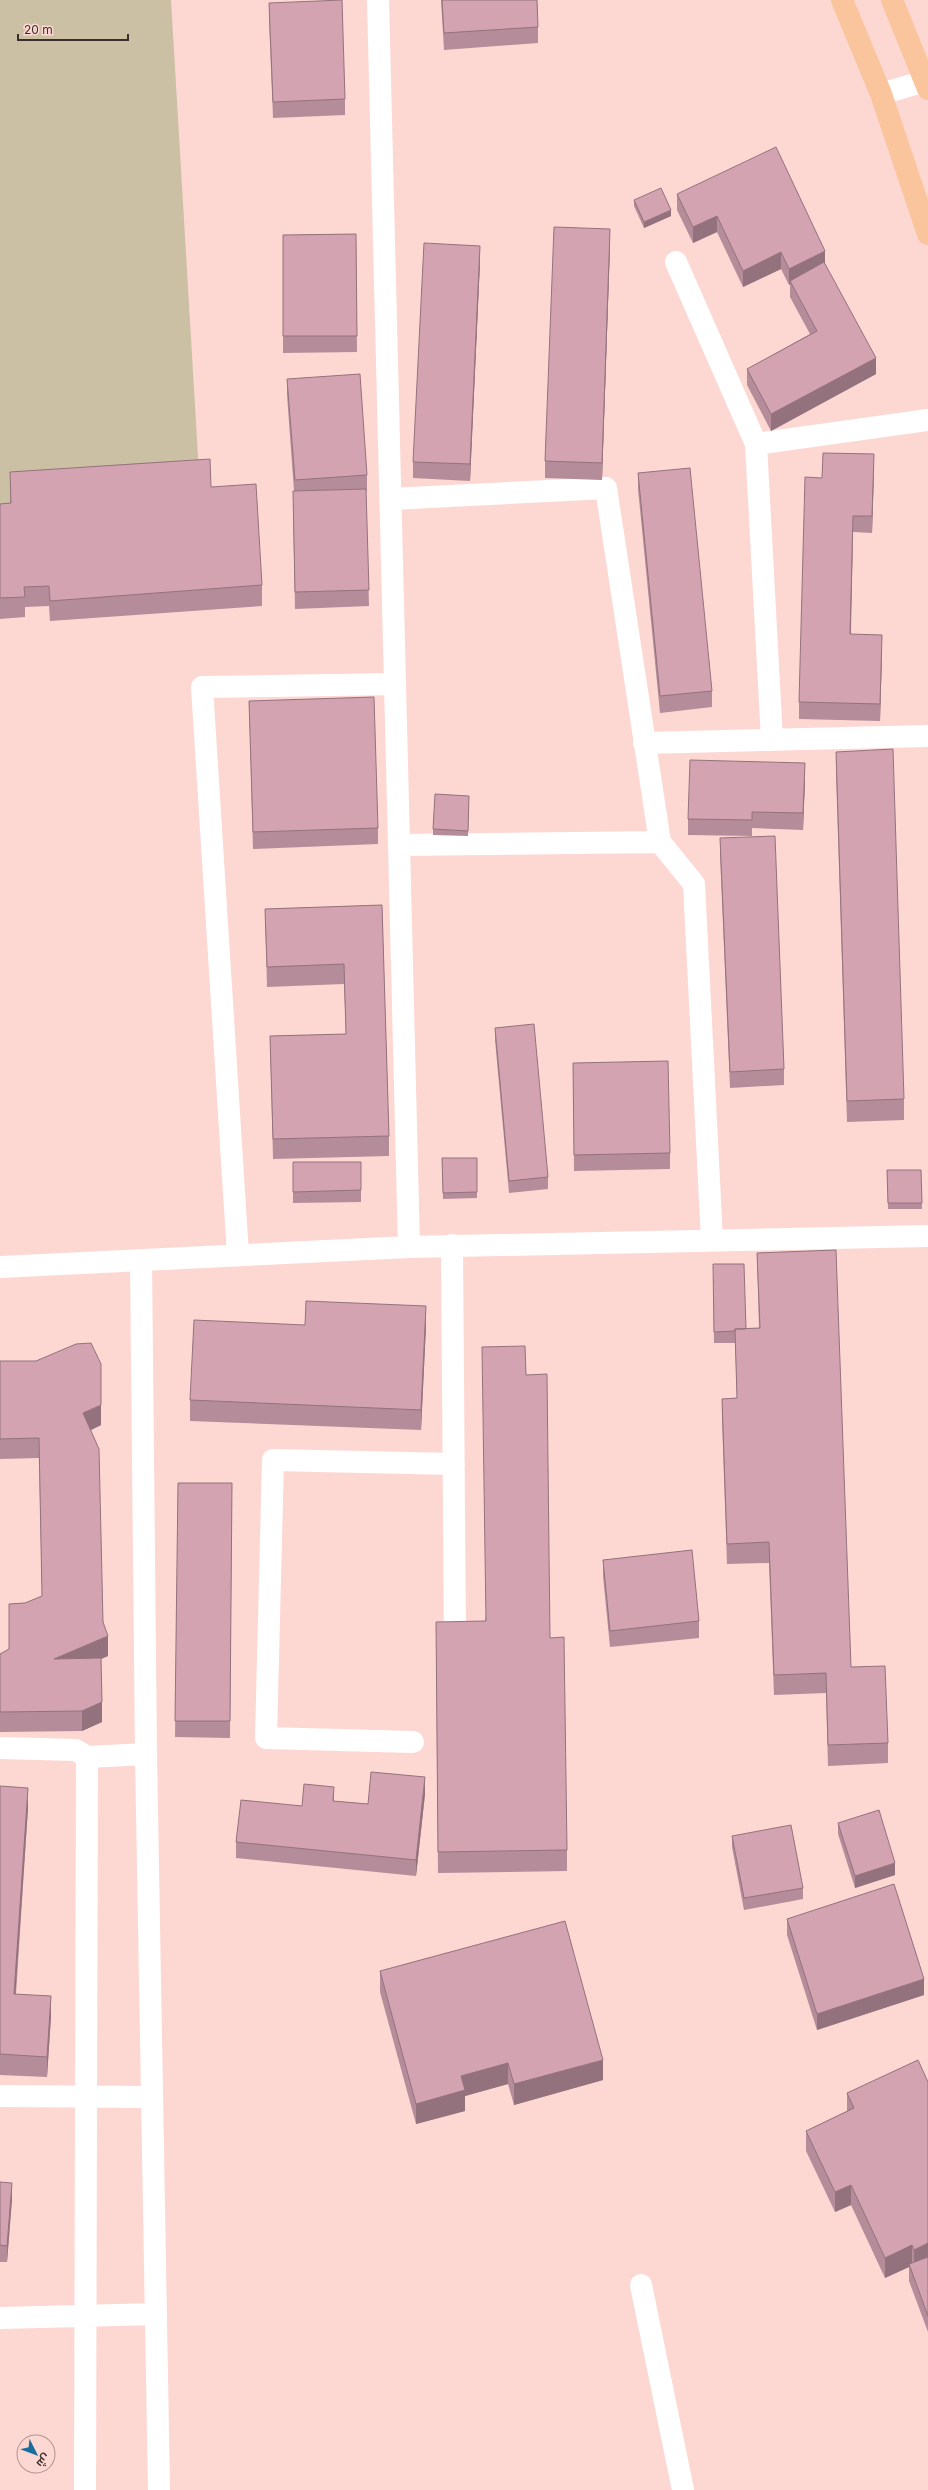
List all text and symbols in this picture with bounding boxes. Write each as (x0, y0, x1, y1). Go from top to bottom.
scale bar (18, 16, 128, 42)
text: 20 m (24, 22, 53, 37)
north arrow (16, 2434, 56, 2474)
text: ش (34, 2451, 53, 2471)

